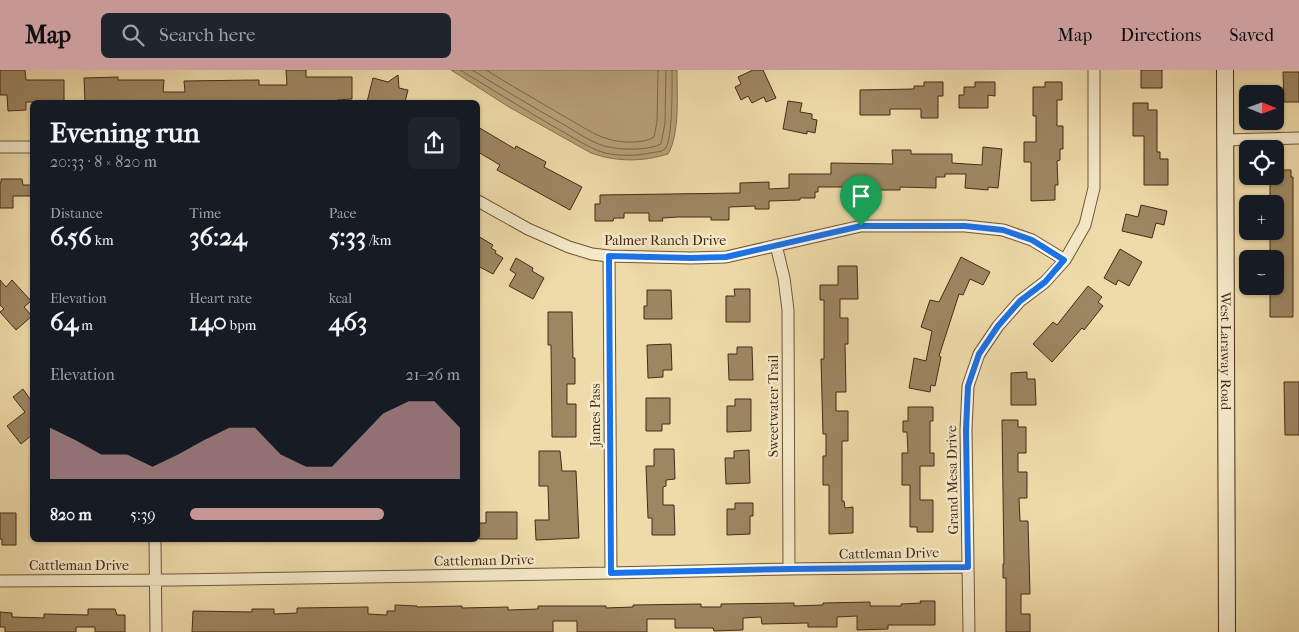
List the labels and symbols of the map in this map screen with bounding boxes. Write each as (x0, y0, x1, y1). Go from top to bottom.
north arrow (1239, 85, 1284, 130)
pin (840, 175, 882, 226)
street label: Palmer Ranch Drive (604, 232, 726, 249)
street label: West Laraway Road (1217, 291, 1234, 411)
street label: Sweetwater Trail (765, 355, 782, 457)
street label: James Pass (587, 383, 604, 448)
street label: Grand Mesa Drive (943, 425, 962, 535)
street label: Cattleman Drive (839, 544, 939, 563)
street label: Cattleman Drive (434, 551, 534, 570)
street label: Cattleman Drive (29, 557, 129, 574)

